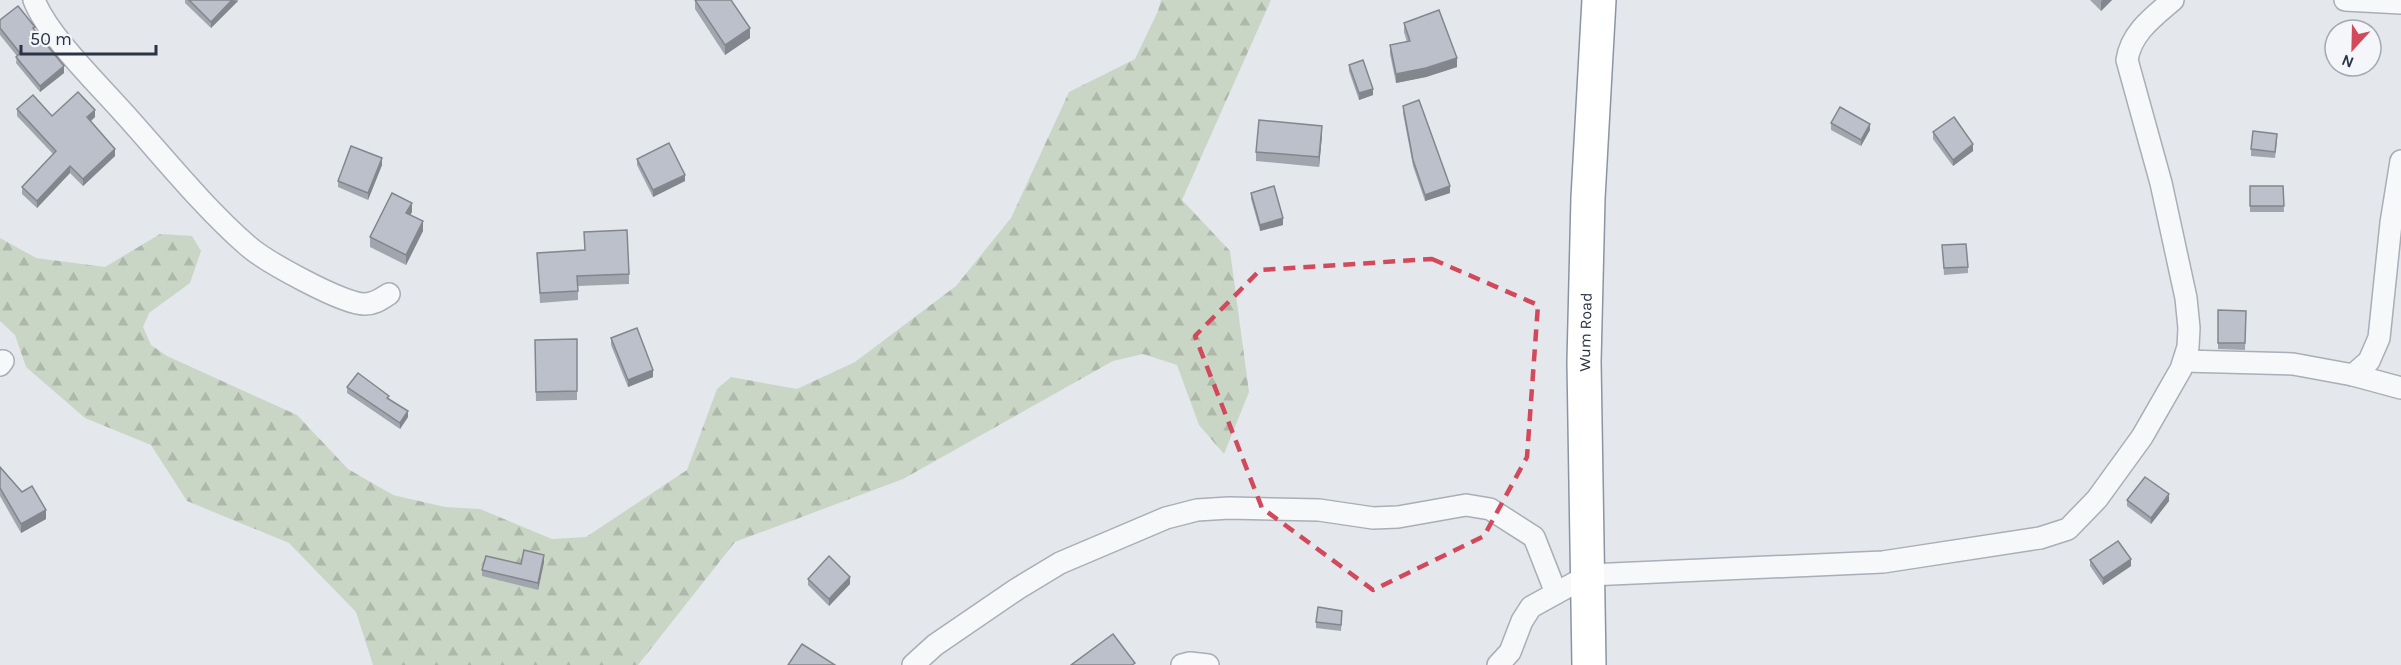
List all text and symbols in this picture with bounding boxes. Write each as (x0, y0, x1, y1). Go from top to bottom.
scale bar (21, 18, 156, 56)
north arrow (2323, 18, 2383, 78)
text: 50 m (30, 28, 72, 50)
text: N (2339, 50, 2356, 72)
street label: Wum Road (1574, 292, 1595, 372)

